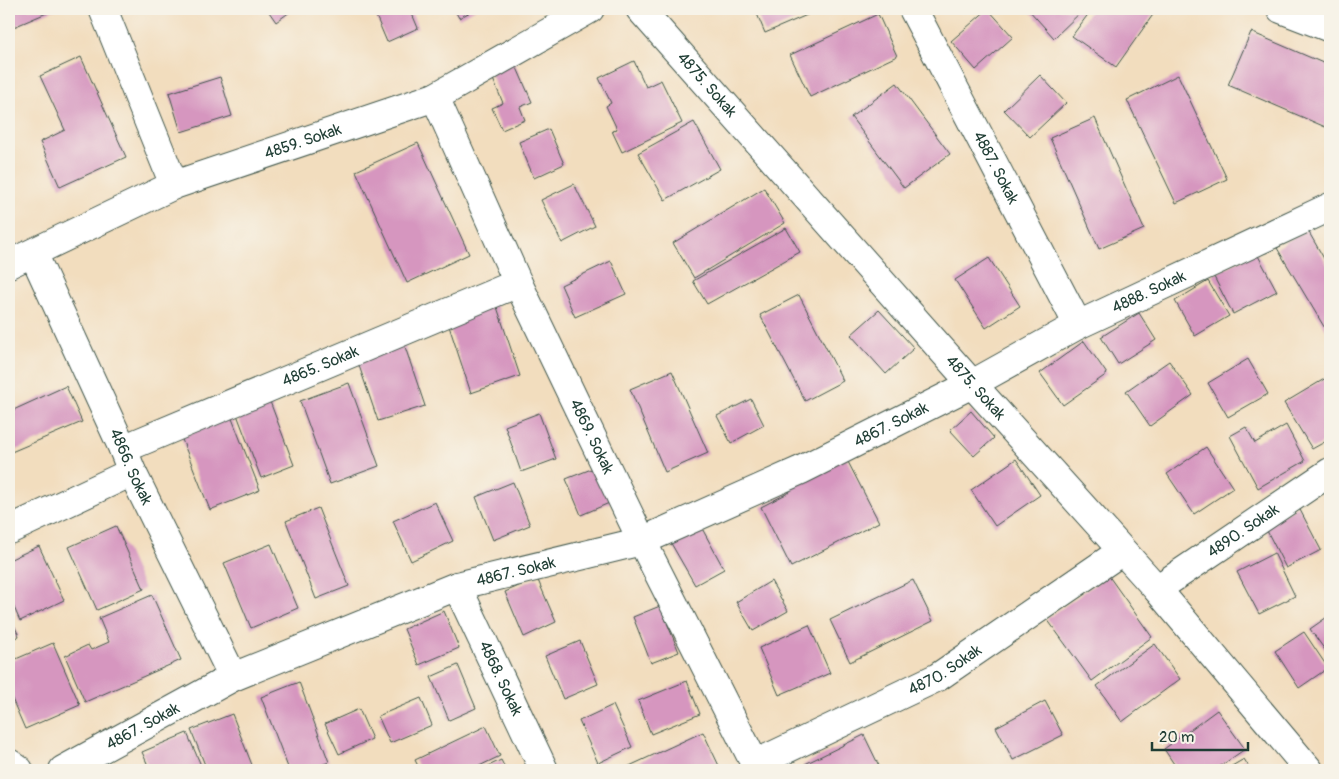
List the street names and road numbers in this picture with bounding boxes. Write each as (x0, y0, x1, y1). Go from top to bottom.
street label: 4875. Sokak (673, 48, 741, 122)
street label: 4859. Sokak (262, 119, 344, 164)
street label: 4887. Sokak (969, 128, 1023, 208)
street label: 4888. Sokak (1109, 266, 1189, 318)
street label: 4865. Sokak (279, 341, 362, 391)
street label: 4875. Sokak (941, 351, 1010, 425)
street label: 4869. Sokak (565, 396, 618, 477)
street label: 4867. Sokak (851, 397, 932, 452)
street label: 4866. Sokak (105, 425, 157, 509)
street label: 4890. Sokak (1203, 499, 1283, 562)
street label: 4867. Sokak (474, 552, 558, 591)
street label: 4868. Sokak (474, 638, 527, 719)
street label: 4870. Sokak (905, 640, 986, 700)
street label: 4867. Sokak (103, 698, 183, 754)

